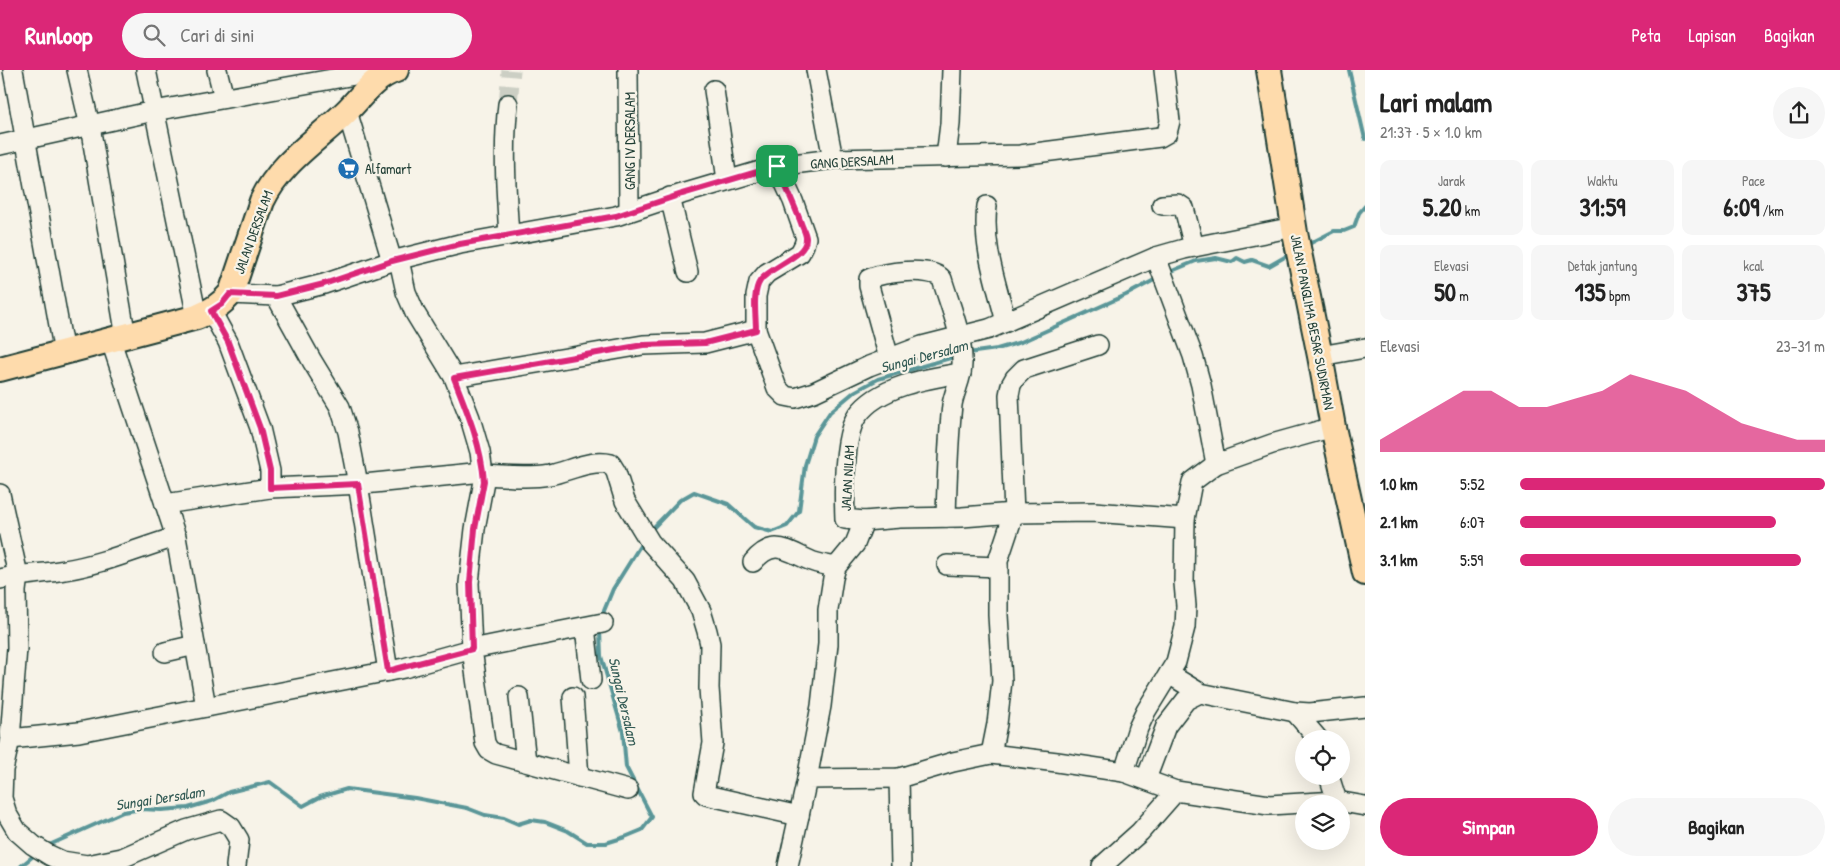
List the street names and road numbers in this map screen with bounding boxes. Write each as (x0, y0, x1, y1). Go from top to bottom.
street label: GANG IV DERSALAM (620, 92, 639, 190)
street label: GANG DERSALAM (810, 149, 894, 173)
street label: JALAN DERSALAM (229, 188, 277, 276)
street label: JALAN PANGLIMA BESAR SUDIRMAN (1287, 233, 1339, 411)
street label: JALAN NILAM (836, 445, 858, 511)

